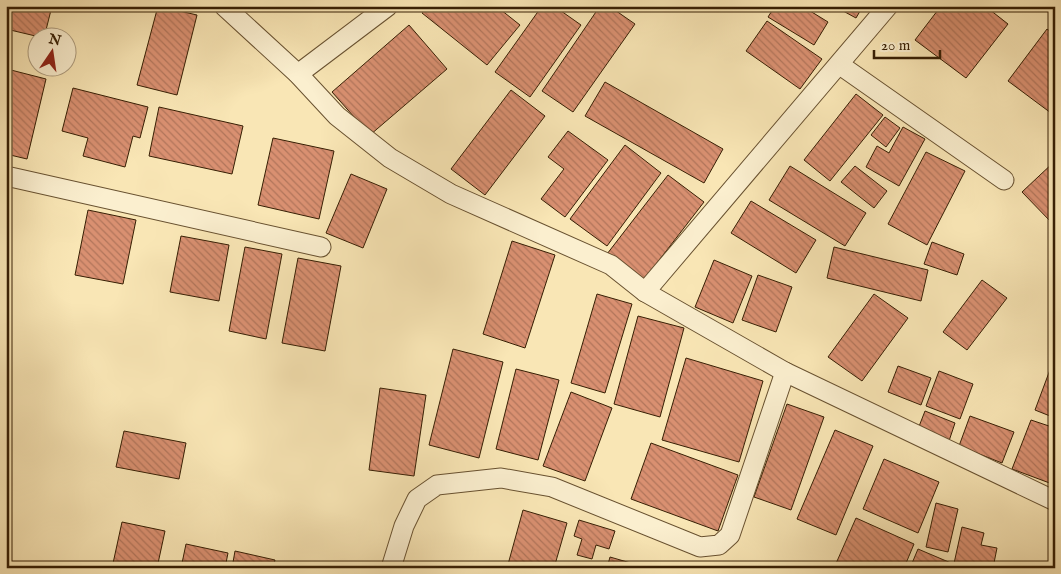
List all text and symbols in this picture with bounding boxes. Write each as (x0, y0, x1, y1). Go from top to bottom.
north arrow (28, 28, 78, 78)
scale bar (874, 28, 940, 60)
text: N (46, 30, 63, 50)
text: 20 m (881, 36, 911, 55)

